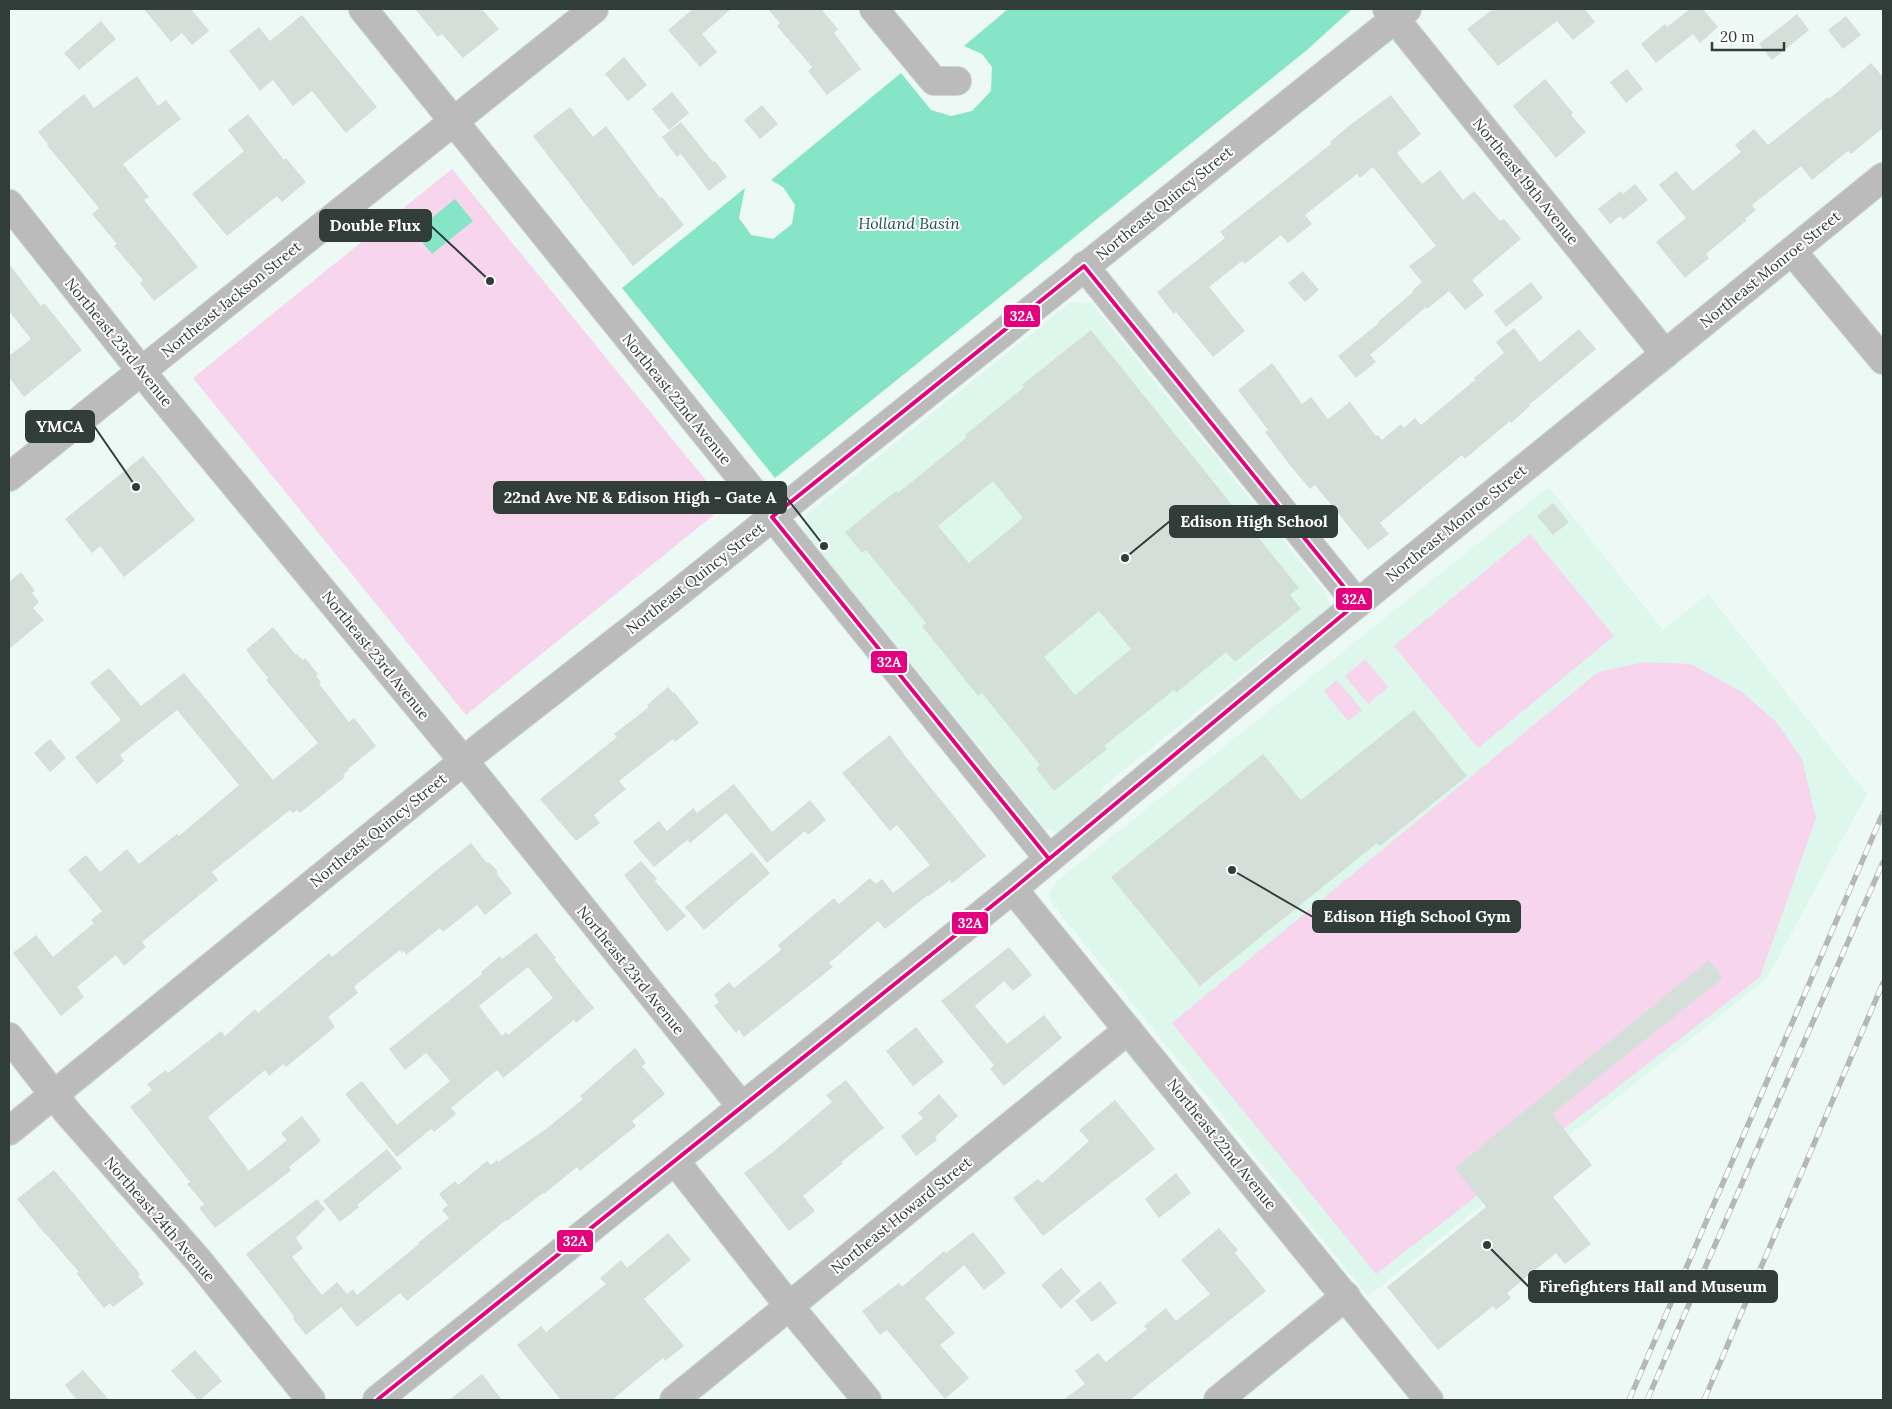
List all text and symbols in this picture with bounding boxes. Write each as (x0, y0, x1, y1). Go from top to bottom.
scale bar (1712, 20, 1784, 52)
text: 20 m (1720, 27, 1755, 46)
street label: Northeast 19th Avenue (1469, 114, 1583, 248)
street label: Northeast Quincy Street (1092, 142, 1236, 264)
street label: Northeast Monroe Street (1696, 206, 1844, 332)
callout: Double Flux (320, 210, 431, 241)
water label: Holland Basin (858, 213, 960, 233)
text: Double Flux (330, 215, 421, 235)
street label: Northeast Jackson Street (157, 237, 305, 361)
street label: Northeast 23rd Avenue (61, 274, 177, 410)
line badge: 32A (1003, 304, 1041, 328)
text: 32A (1010, 307, 1035, 325)
street label: Northeast 22nd Avenue (618, 330, 736, 468)
callout: YMCA (26, 411, 94, 442)
text: YMCA (36, 416, 84, 436)
street label: Northeast Monroe Street (1382, 460, 1530, 586)
callout: 22nd Ave NE & Edison High - Gate A (494, 482, 786, 513)
text: 22nd Ave NE & Edison High - Gate A (504, 487, 777, 507)
callout: Edison High School (1170, 506, 1337, 537)
text: Edison High School (1180, 511, 1328, 531)
street label: Northeast Quincy Street (622, 518, 768, 638)
street label: Northeast 23rd Avenue (318, 587, 434, 723)
line badge: 32A (1335, 587, 1373, 611)
text: 32A (1342, 590, 1367, 608)
line badge: 32A (870, 650, 908, 674)
text: 32A (877, 653, 902, 671)
street label: Northeast Quincy Street (306, 769, 450, 891)
callout: Edison High School Gym (1313, 901, 1520, 932)
street label: Northeast 23rd Avenue (573, 902, 689, 1038)
text: Edison High School Gym (1323, 906, 1511, 926)
line badge: 32A (951, 911, 989, 935)
text: 32A (958, 914, 983, 932)
street label: Northeast 22nd Avenue (1163, 1075, 1281, 1213)
street label: Northeast Howard Street (827, 1152, 975, 1278)
street label: Northeast 24th Avenue (101, 1153, 219, 1285)
line badge: 32A (556, 1229, 594, 1253)
text: 32A (563, 1232, 588, 1250)
callout: Firefighters Hall and Museum (1529, 1271, 1777, 1302)
text: Firefighters Hall and Museum (1539, 1276, 1767, 1296)

